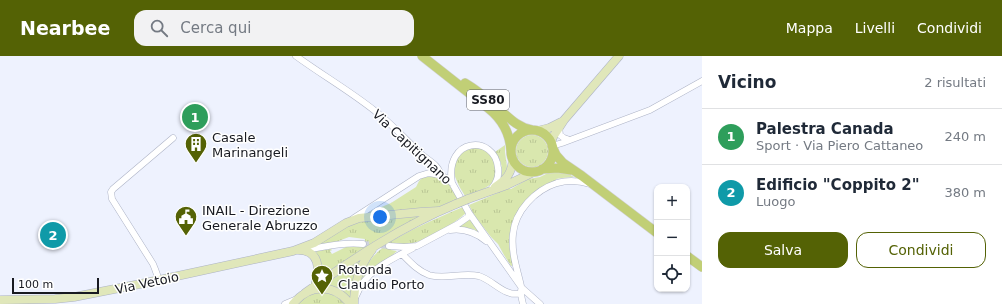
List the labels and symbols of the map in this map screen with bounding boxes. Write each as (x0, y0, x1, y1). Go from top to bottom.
road number: SS80 (467, 90, 509, 110)
pin: 1 (182, 102, 208, 132)
street label: Via Capitignano (369, 107, 455, 187)
place label: Casale Marinangeli (212, 130, 288, 160)
building icon: Casale Marinangeli (183, 131, 209, 164)
place label: INAIL - Direzione Generale Abruzzo (202, 203, 318, 233)
public building icon: INAIL - Direzione Generale Abruzzo (173, 204, 199, 237)
your location (370, 207, 390, 227)
pin: 2 (40, 220, 66, 250)
place label: Rotonda Claudio Porto (338, 262, 425, 292)
place icon: Rotonda Claudio Porto (309, 263, 335, 296)
street label: Via Vetoio (114, 269, 180, 297)
scale bar (12, 276, 99, 295)

